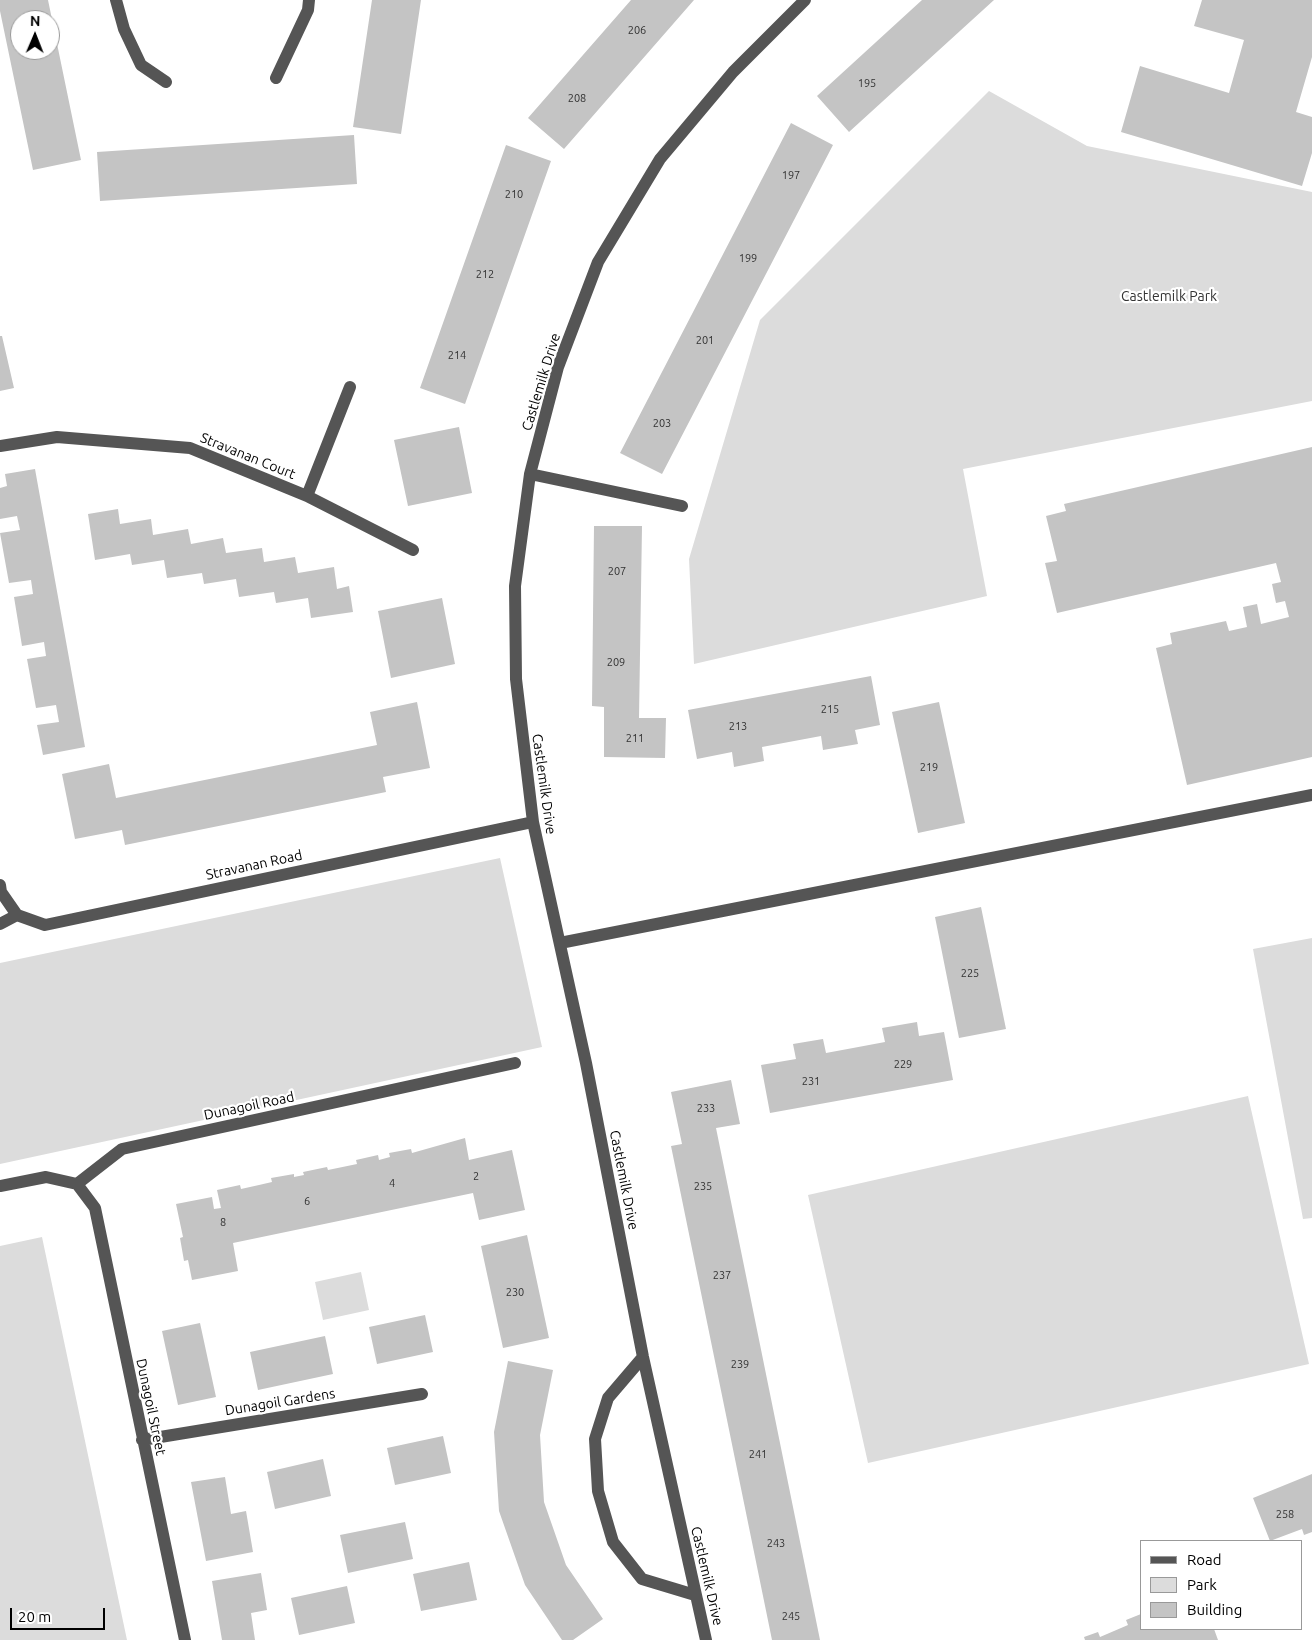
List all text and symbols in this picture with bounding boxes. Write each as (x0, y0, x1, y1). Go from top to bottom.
north arrow (10, 10, 60, 60)
text: N (30, 13, 41, 29)
house number: 206 (628, 23, 646, 37)
house number: 195 (858, 76, 876, 90)
house number: 208 (568, 91, 586, 105)
house number: 197 (782, 168, 800, 182)
house number: 210 (505, 187, 523, 201)
house number: 199 (739, 251, 757, 265)
house number: 212 (476, 267, 494, 281)
park label: Castlemilk Park (1121, 288, 1217, 304)
street label: Castlemilk Drive (518, 331, 564, 433)
house number: 201 (696, 333, 714, 347)
house number: 214 (448, 348, 466, 362)
house number: 203 (653, 416, 671, 430)
street label: Stravanan Court (198, 429, 298, 483)
house number: 207 (608, 564, 626, 578)
house number: 209 (607, 655, 625, 669)
house number: 215 (821, 702, 839, 716)
house number: 213 (729, 719, 747, 733)
house number: 211 (626, 731, 644, 745)
street label: Castlemilk Drive (529, 733, 559, 835)
house number: 219 (920, 760, 938, 774)
street label: Stravanan Road (204, 847, 304, 883)
house number: 225 (961, 966, 979, 980)
house number: 229 (894, 1057, 912, 1071)
house number: 231 (802, 1074, 820, 1088)
street label: Dunagoil Road (202, 1088, 296, 1124)
house number: 233 (697, 1101, 715, 1115)
street label: Castlemilk Drive (606, 1129, 642, 1231)
house number: 2 (473, 1169, 479, 1183)
house number: 4 (389, 1176, 395, 1190)
house number: 235 (694, 1179, 712, 1193)
house number: 6 (304, 1194, 310, 1208)
house number: 8 (220, 1215, 226, 1229)
house number: 237 (713, 1268, 731, 1282)
house number: 230 (506, 1285, 524, 1299)
street label: Dunagoil Street (133, 1357, 169, 1457)
house number: 239 (731, 1357, 749, 1371)
street label: Dunagoil Gardens (224, 1385, 336, 1419)
house number: 241 (749, 1447, 767, 1461)
house number: 258 (1276, 1507, 1294, 1521)
street label: Castlemilk Drive (687, 1525, 727, 1627)
house number: 243 (767, 1536, 785, 1550)
legend (1140, 1540, 1302, 1630)
text: Road (1187, 1551, 1222, 1568)
text: Park (1187, 1576, 1217, 1593)
scale bar (12, 1598, 108, 1630)
text: Building (1187, 1601, 1242, 1618)
text: 20 m (18, 1608, 51, 1625)
house number: 245 (782, 1609, 800, 1623)

